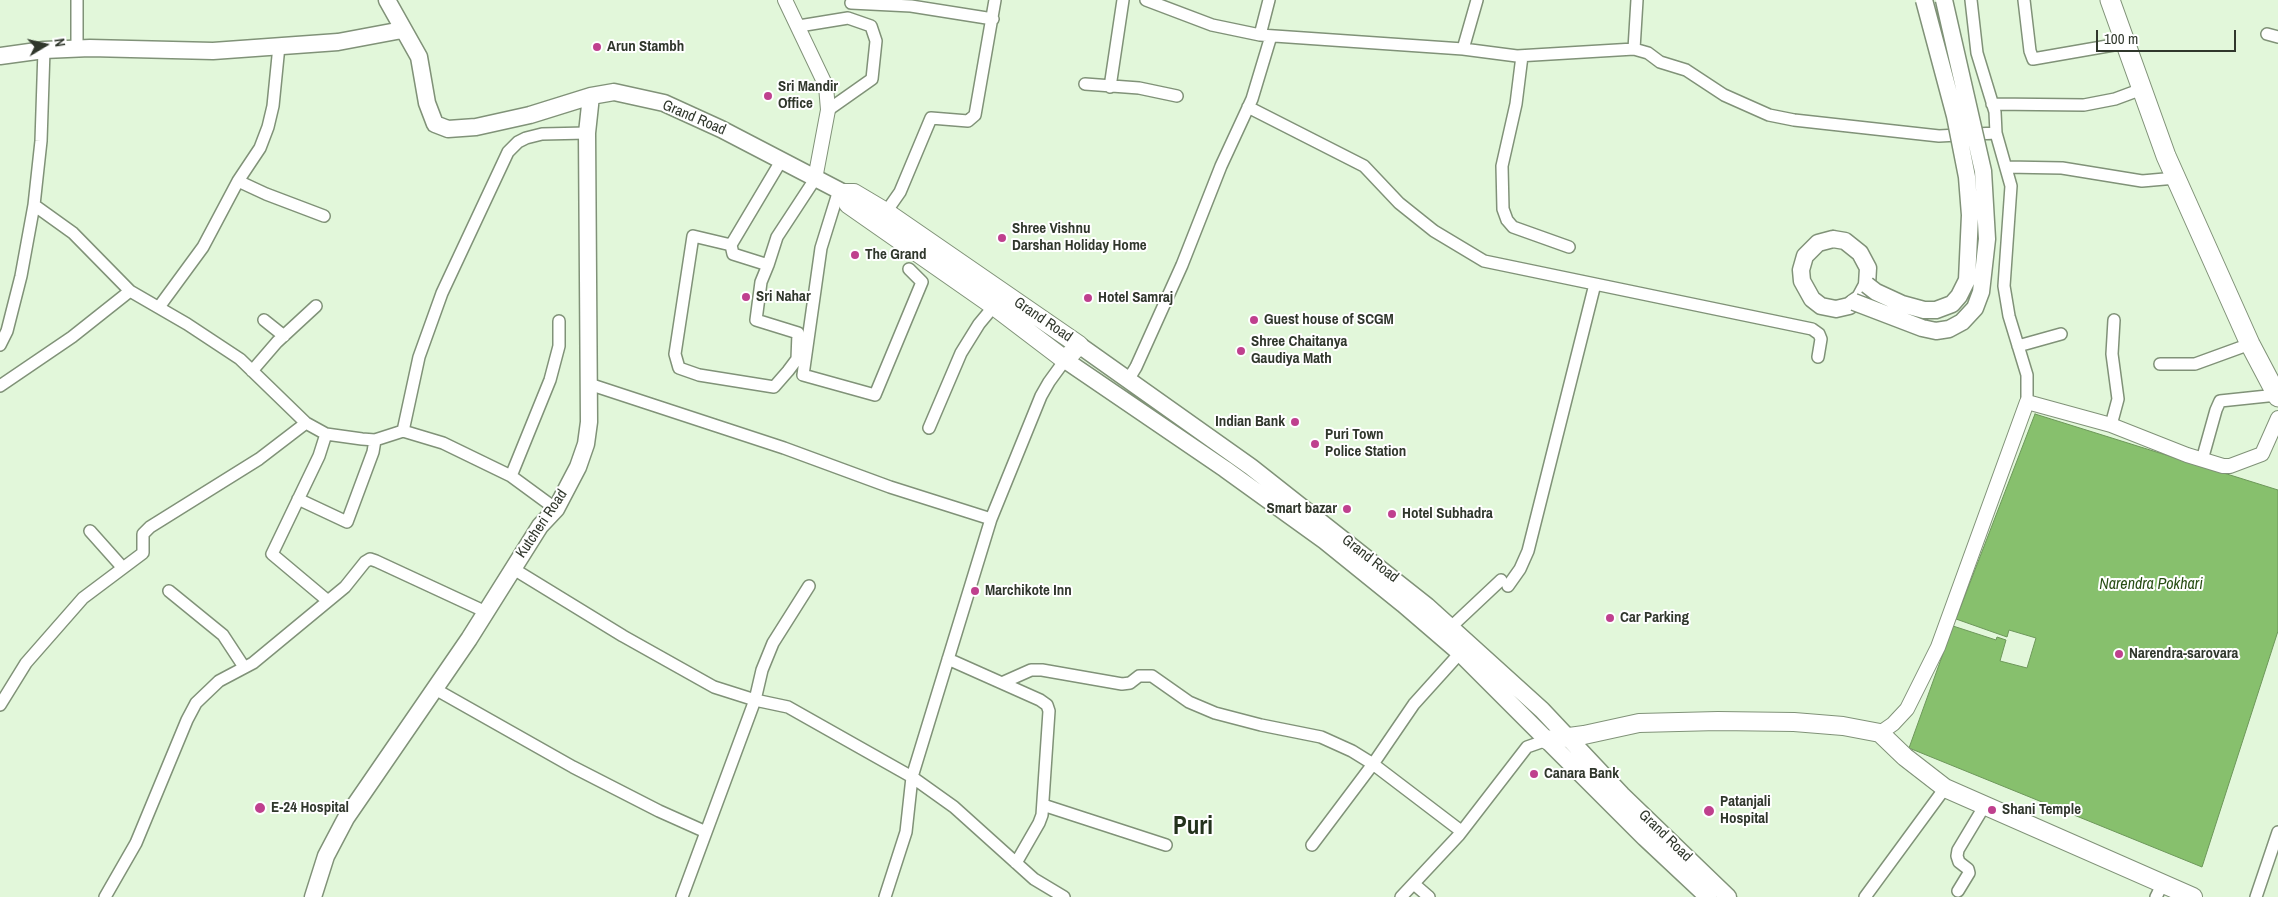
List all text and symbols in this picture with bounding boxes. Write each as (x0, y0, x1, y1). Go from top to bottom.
north arrow (20, 20, 70, 70)
scale bar (2098, 20, 2238, 52)
text: 100 m (2104, 28, 2138, 49)
text: N (50, 37, 69, 48)
place label: Arun Stambh (607, 38, 684, 56)
marker: Arun Stambh (591, 41, 603, 53)
place label: Sri Mandir Office (778, 78, 838, 113)
marker: Sri Mandir Office (762, 90, 774, 102)
street label: Grand Road (660, 97, 728, 139)
place label: Shree Vishnu Darshan Holiday Home (1012, 220, 1147, 255)
marker: Shree Vishnu Darshan Holiday Home (996, 232, 1008, 244)
place label: The Grand (865, 246, 927, 264)
marker: The Grand (849, 249, 861, 261)
place label: Sri Nahar (756, 288, 811, 306)
place label: Hotel Samraj (1098, 289, 1173, 307)
marker: Sri Nahar (740, 291, 752, 303)
marker: Hotel Samraj (1082, 292, 1094, 304)
street label: Grand Road (1010, 294, 1076, 346)
place label: Guest house of SCGM (1264, 311, 1394, 329)
marker: Guest house of SCGM (1248, 314, 1260, 326)
place label: Shree Chaitanya Gaudiya Math (1251, 333, 1347, 368)
marker: Shree Chaitanya Gaudiya Math (1235, 345, 1247, 357)
place label: Indian Bank (1215, 413, 1285, 431)
marker: Indian Bank (1289, 416, 1301, 428)
place label: Puri Town Police Station (1325, 426, 1406, 461)
marker: Puri Town Police Station (1309, 438, 1321, 450)
street label: Kutcheri Road (513, 486, 571, 562)
place label: Smart bazar (1267, 500, 1337, 518)
marker: Smart bazar (1341, 503, 1353, 515)
place label: Hotel Subhadra (1402, 505, 1493, 523)
marker: Hotel Subhadra (1386, 508, 1398, 520)
street label: Grand Road (1338, 531, 1402, 587)
water label: Narendra Pokhari (2099, 575, 2203, 595)
place label: Marchikote Inn (985, 582, 1072, 600)
marker: Marchikote Inn (969, 585, 981, 597)
place label: Car Parking (1620, 609, 1689, 627)
marker: Car Parking (1604, 612, 1616, 624)
place label: Narendra-sarovara (2129, 645, 2238, 663)
marker: Narendra-sarovara (2113, 648, 2125, 660)
place label: Canara Bank (1544, 765, 1619, 783)
marker: Canara Bank (1528, 768, 1540, 780)
place label: Patanjali Hospital (1720, 793, 1771, 828)
place label: E-24 Hospital (271, 799, 349, 817)
marker: E-24 Hospital (253, 801, 267, 815)
place label: Shani Temple (2002, 801, 2081, 819)
marker: Patanjali Hospital (1702, 804, 1716, 818)
marker: Shani Temple (1986, 804, 1998, 816)
street label: Grand Road (1635, 806, 1695, 866)
district label: Puri (1173, 812, 1213, 842)

